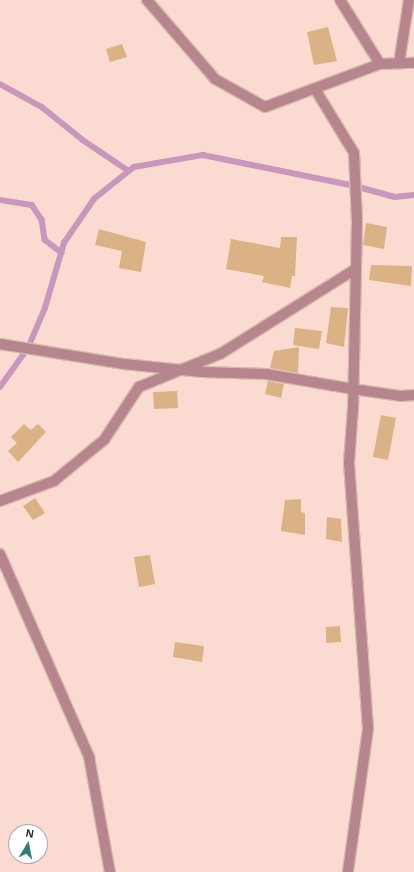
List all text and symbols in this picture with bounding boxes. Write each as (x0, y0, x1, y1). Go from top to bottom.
north arrow (8, 824, 48, 864)
text: N (25, 827, 35, 840)

